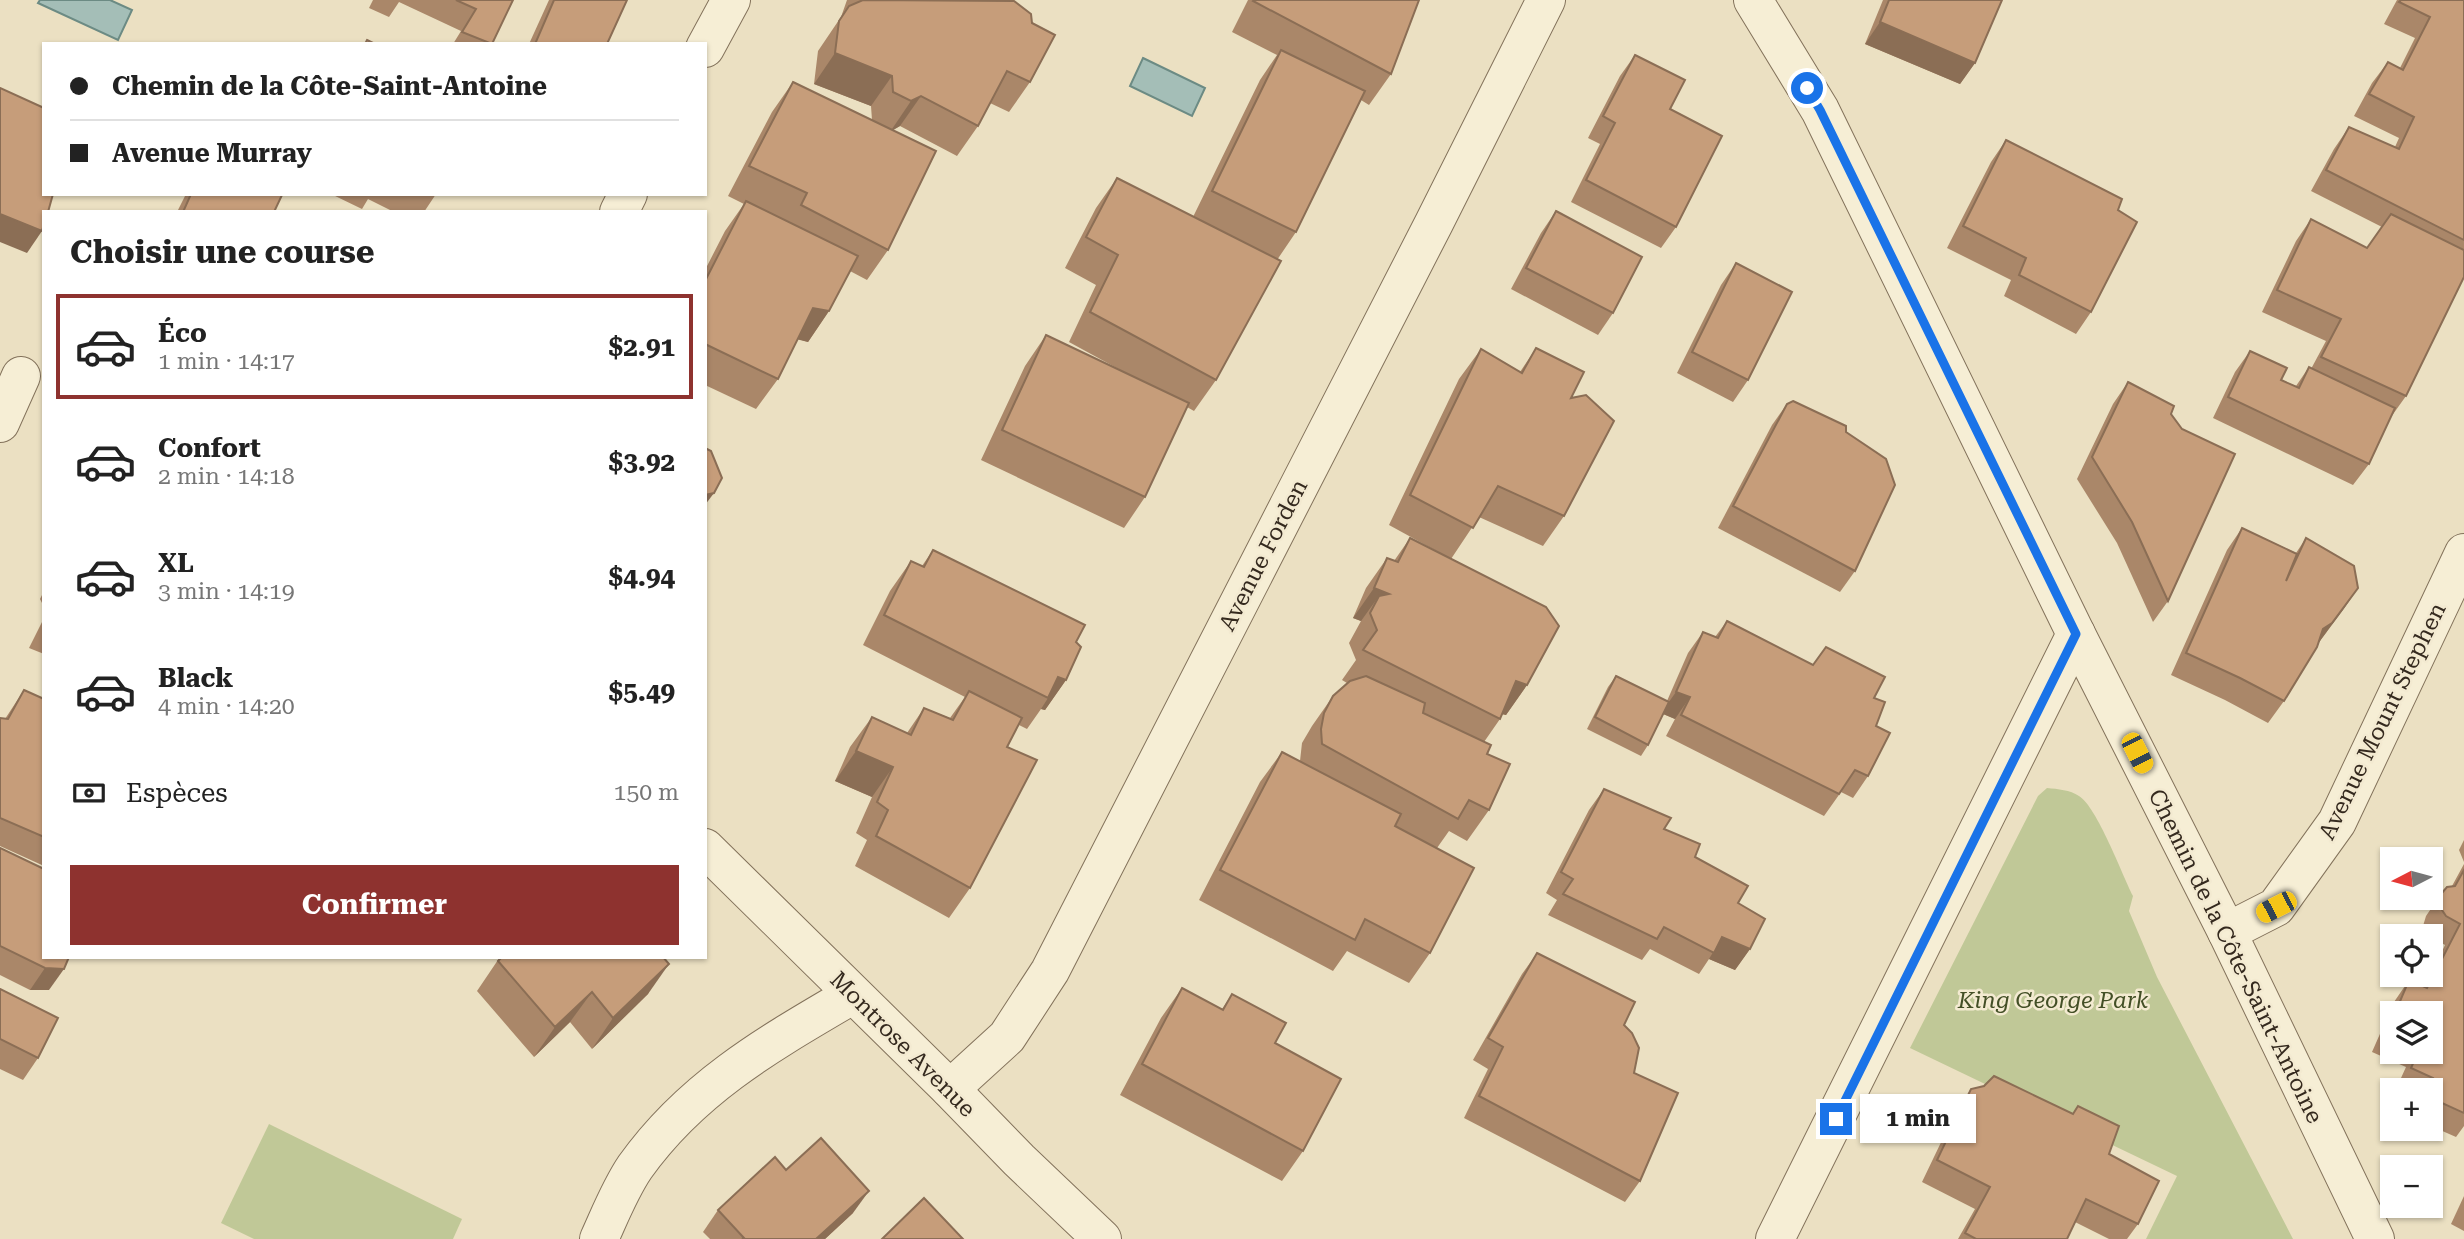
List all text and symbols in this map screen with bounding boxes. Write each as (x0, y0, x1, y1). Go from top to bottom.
text: Chemin de la Côte-Saint-Antoine (112, 71, 547, 101)
route start (1791, 72, 1823, 104)
text: Avenue Murray (112, 138, 312, 168)
text: Choisir une course (70, 233, 374, 271)
icon: car (74, 315, 137, 378)
text: Éco (158, 318, 207, 348)
text: $2.91 (609, 332, 675, 362)
text: 1 min · 14:17 (158, 348, 295, 375)
icon: car (74, 430, 137, 493)
text: Confort (158, 433, 261, 463)
text: $3.92 (609, 447, 675, 477)
text: 2 min · 14:18 (158, 463, 295, 490)
street label: Avenue Forden (1214, 475, 1313, 636)
icon: car (74, 545, 137, 608)
text: XL (158, 548, 194, 578)
text: $4.94 (609, 562, 675, 592)
text: 3 min · 14:19 (158, 578, 295, 605)
street label: Avenue Mount Stephen (2313, 598, 2452, 844)
icon: car (74, 660, 137, 723)
text: Black (158, 663, 233, 693)
text: $5.49 (609, 677, 675, 707)
text: 4 min · 14:20 (158, 693, 295, 720)
car (2119, 730, 2156, 776)
icon: cash (70, 774, 108, 812)
text: Espèces (126, 778, 228, 808)
text: 150 m (614, 779, 679, 806)
street label: Chemin de la Côte-Saint-Antoine (2143, 785, 2328, 1128)
north arrow (2380, 847, 2443, 910)
map controls (2380, 847, 2443, 1218)
button: Confirmer (70, 865, 679, 945)
car (2253, 888, 2300, 926)
button: locate (2380, 924, 2443, 987)
street label: Montrose Avenue (824, 966, 981, 1123)
park label: King George Park (1957, 987, 2149, 1014)
button: layers (2380, 1001, 2443, 1064)
button: + (2380, 1078, 2443, 1141)
callout: 1 min (1860, 1094, 1976, 1144)
route end (1820, 1103, 1852, 1135)
text: 1 min (1886, 1105, 1950, 1132)
button: − (2380, 1155, 2443, 1218)

